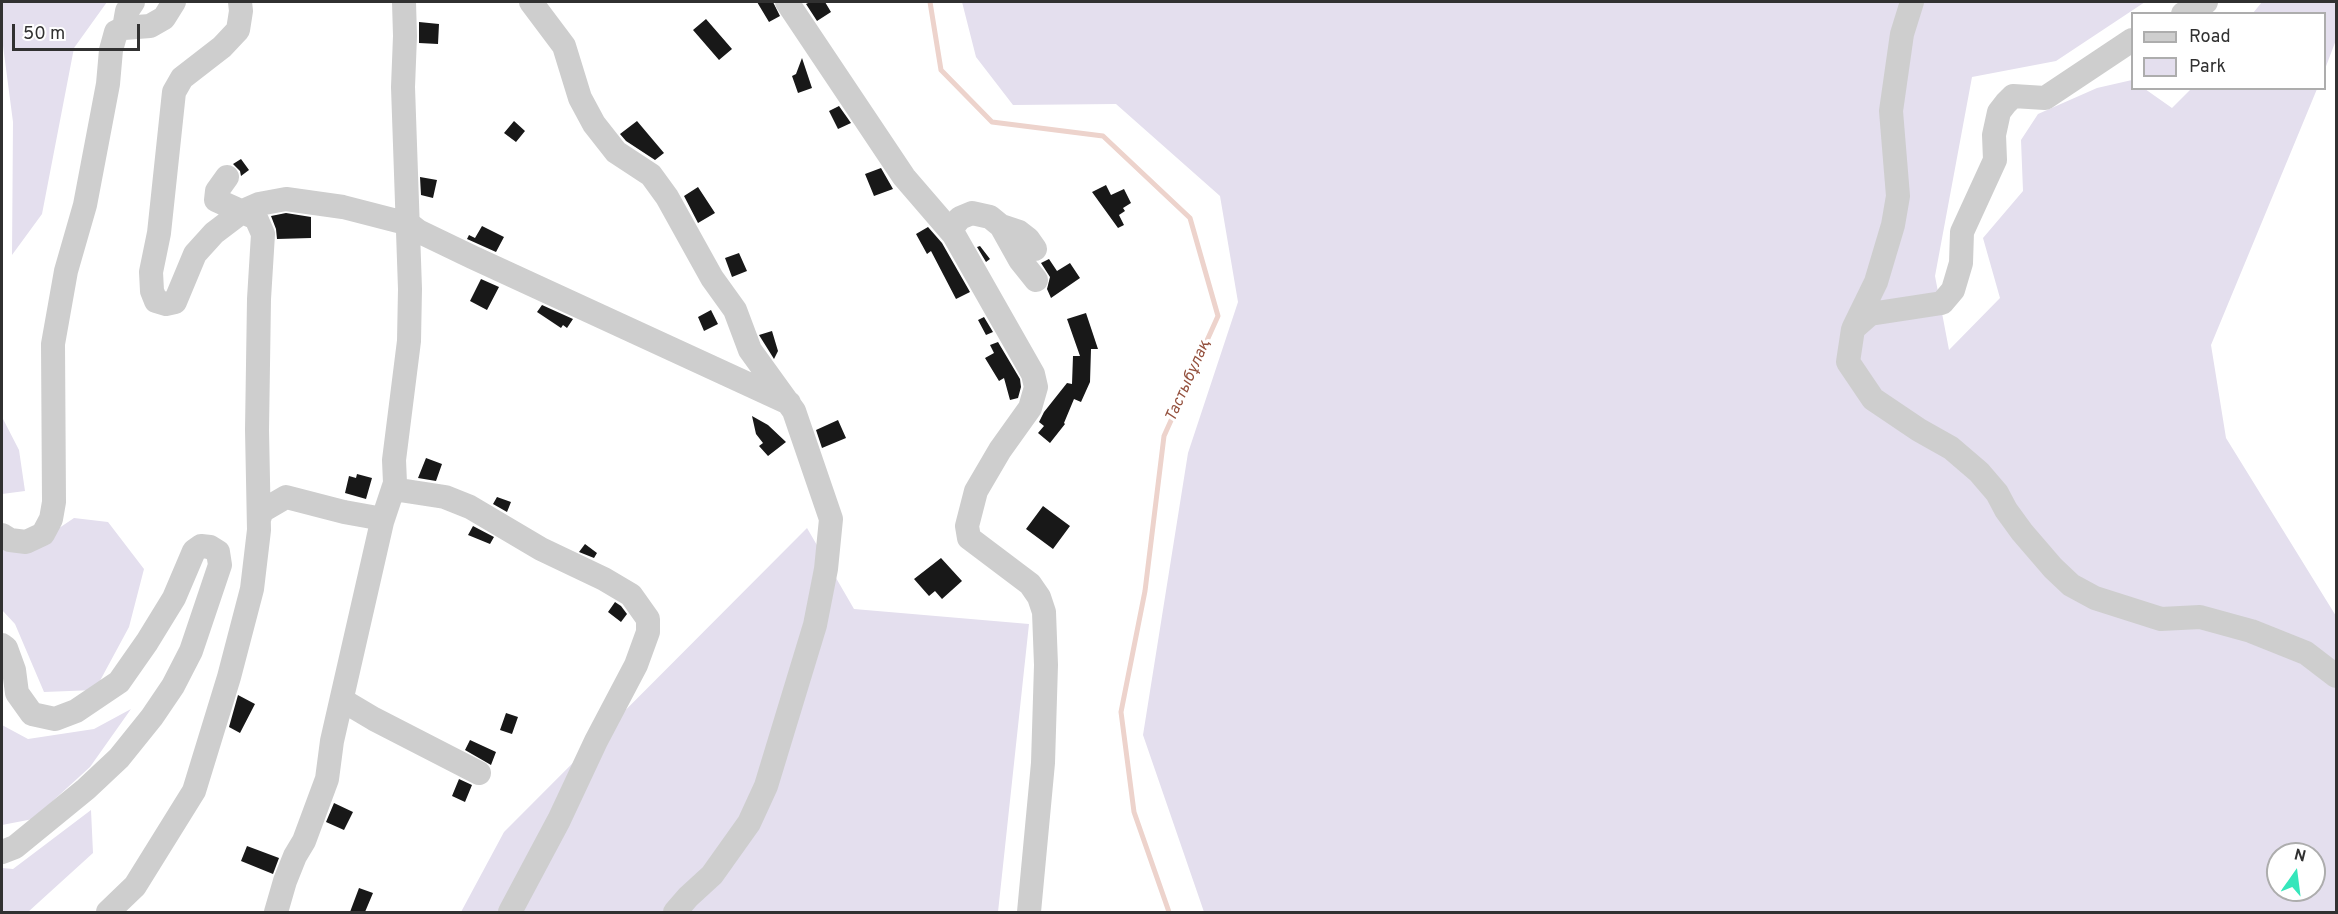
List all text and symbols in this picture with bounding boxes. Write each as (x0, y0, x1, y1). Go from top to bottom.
scale bar (15, 12, 142, 50)
legend (2131, 12, 2326, 90)
text: 50 m (23, 23, 65, 46)
text: Road (2189, 26, 2231, 49)
text: Park (2189, 56, 2226, 79)
water label: Тастыбұлақ (1162, 337, 1216, 425)
north arrow (2266, 842, 2326, 902)
text: N (2292, 845, 2308, 868)

